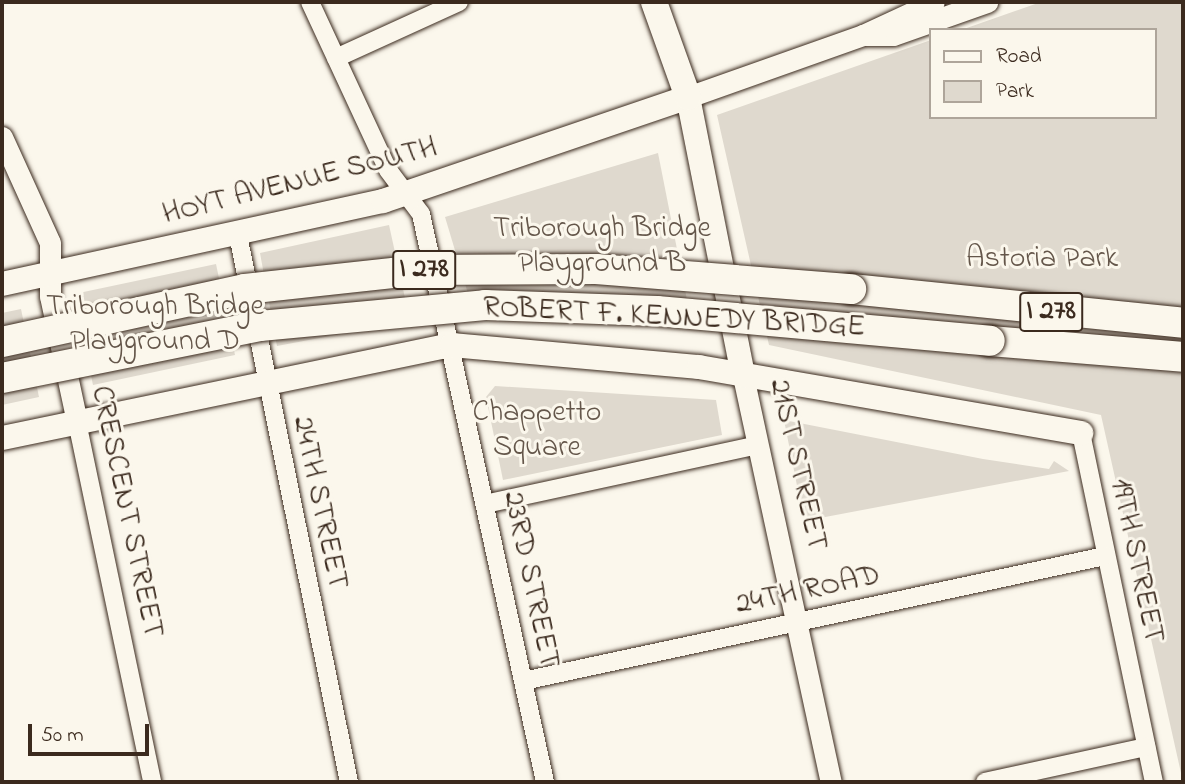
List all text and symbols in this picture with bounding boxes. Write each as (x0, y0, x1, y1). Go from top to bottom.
legend (930, 28, 1157, 119)
text: Road (996, 42, 1042, 72)
text: Park (996, 77, 1034, 107)
street label: HOYT AVENUE SOUTH (159, 130, 441, 234)
park label: Triborough Bridge Playground B (493, 211, 711, 282)
park label: Astoria Park (966, 241, 1118, 277)
road number: I 278 (391, 246, 457, 294)
road number: I 278 (1018, 288, 1084, 336)
park label: Triborough Bridge Playground D (46, 289, 264, 360)
street label: ROBERT F. KENNEDY BRIDGE (482, 290, 866, 346)
street label: 21ST STREET (760, 376, 834, 554)
street label: CRESCENT STREET (82, 383, 170, 641)
park label: Chappetto Square (473, 395, 601, 466)
street label: 24TH STREET (283, 413, 355, 593)
street label: 19TH STREET (1101, 475, 1171, 647)
street label: 23RD STREET (494, 488, 566, 672)
street label: 24TH ROAD (733, 558, 883, 624)
scale bar (32, 710, 152, 754)
text: 50 m (41, 721, 84, 751)

